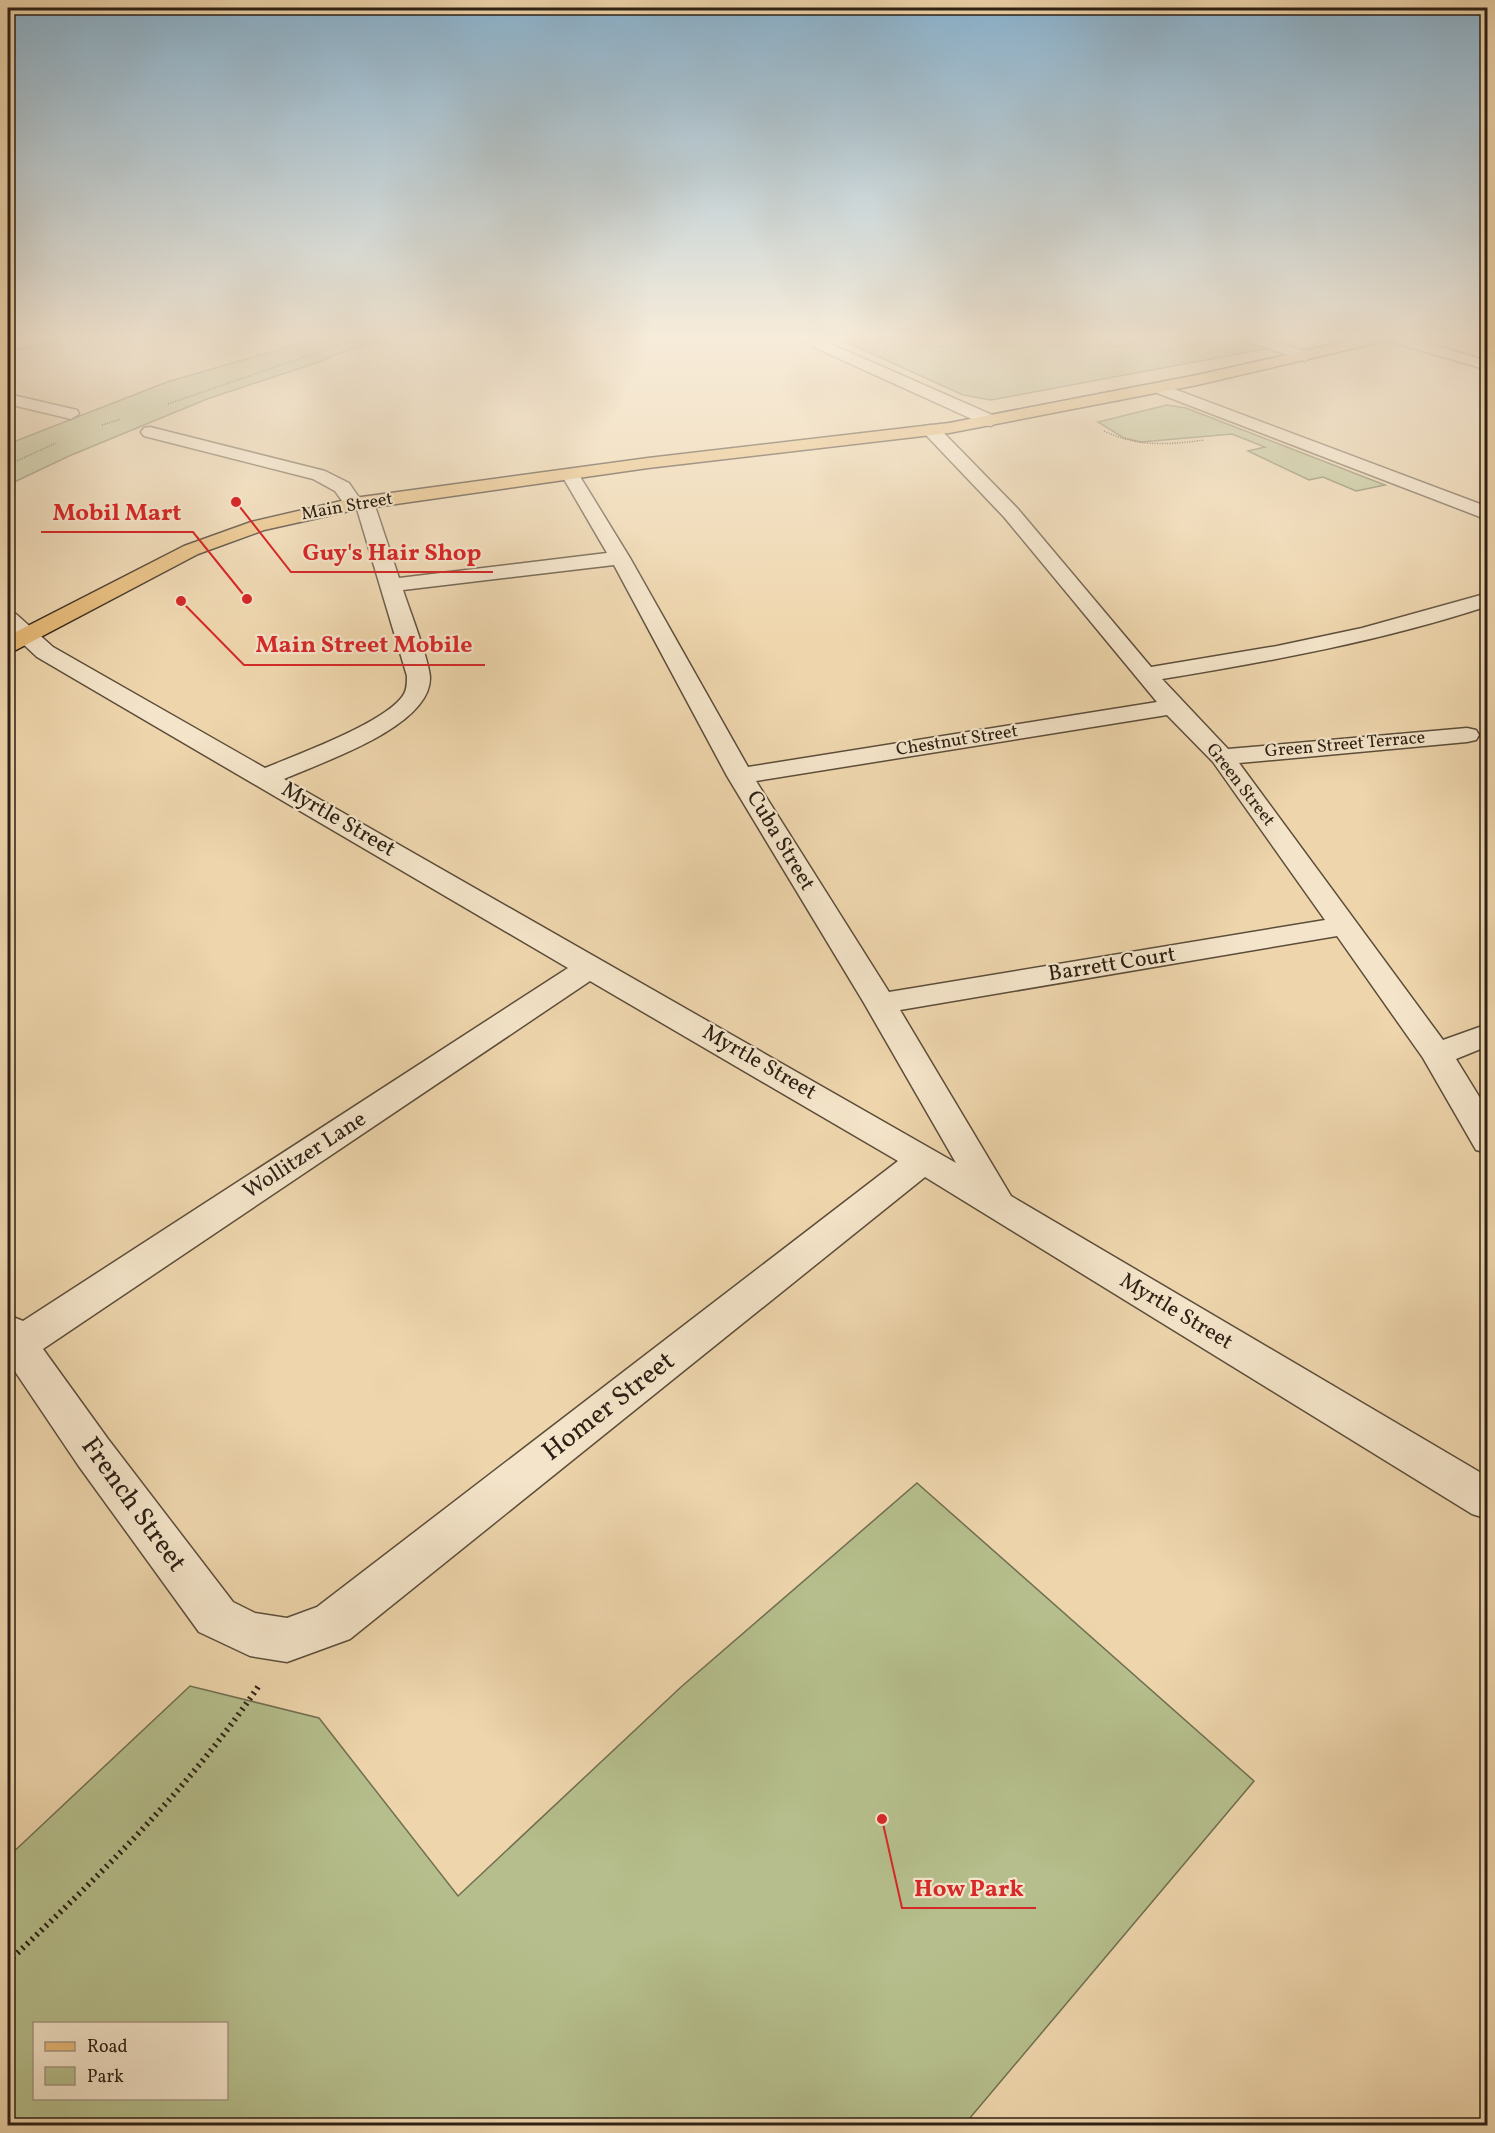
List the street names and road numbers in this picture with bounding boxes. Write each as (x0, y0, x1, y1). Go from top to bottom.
street label: Main Street (299, 487, 395, 527)
street label: Chestnut Street (894, 719, 1020, 763)
street label: Green Street Terrace (1264, 726, 1426, 764)
street label: Green Street (1200, 738, 1280, 832)
street label: Myrtle Street (275, 775, 401, 865)
street label: Cuba Street (738, 785, 822, 897)
street label: Barrett Court (1046, 940, 1178, 990)
street label: Myrtle Street (696, 1018, 822, 1108)
street label: Wollitzer Lane (237, 1105, 373, 1207)
street label: Myrtle Street (1113, 1266, 1239, 1358)
street label: Homer Street (535, 1343, 683, 1471)
street label: French Street (71, 1430, 195, 1580)

